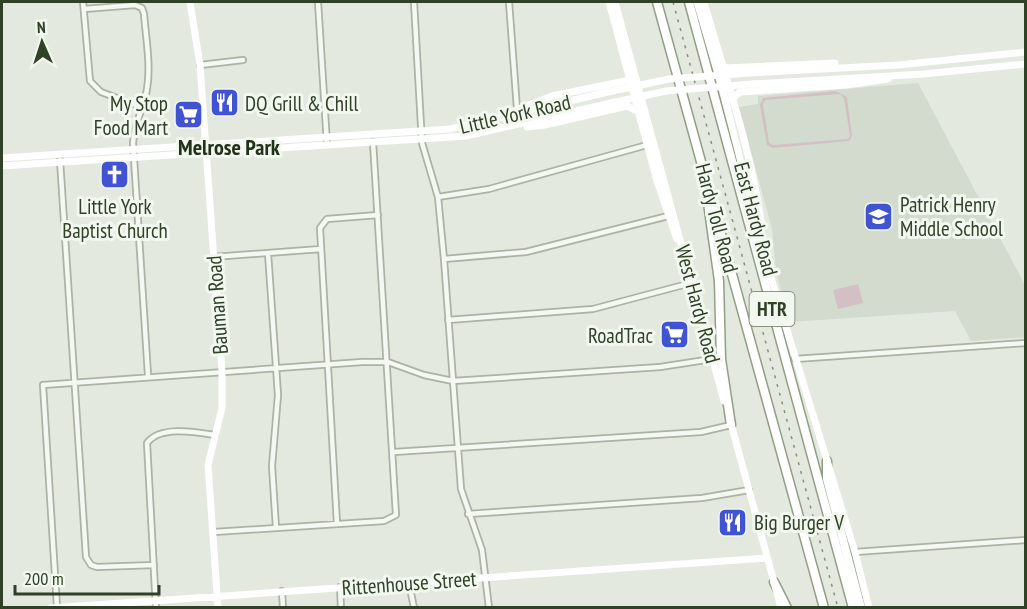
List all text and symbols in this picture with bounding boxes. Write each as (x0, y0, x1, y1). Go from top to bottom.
north arrow (12, 12, 72, 72)
text: N (36, 17, 46, 37)
restaurant icon: DQ Grill & Chill (208, 87, 240, 119)
street label: Little York Road (457, 88, 573, 140)
place label: My Stop Food Mart (94, 90, 168, 141)
place label: DQ Grill & Chill (245, 90, 358, 117)
supermarket icon: My Stop Food Mart (173, 99, 205, 131)
district label: Melrose Park (178, 133, 281, 161)
church icon: Little York Baptist Church (99, 159, 131, 191)
street label: East Hardy Road (728, 159, 784, 279)
street label: Hardy Toll Road (689, 160, 745, 276)
place label: Patrick Henry Middle School (900, 191, 1003, 242)
place label: Little York Baptist Church (62, 193, 168, 244)
school or university icon: Patrick Henry Middle School (863, 200, 895, 232)
street label: West Hardy Road (669, 242, 727, 366)
street label: Bauman Road (200, 255, 234, 355)
road number: HTR (750, 292, 794, 326)
supermarket icon: RoadTrac (658, 319, 690, 351)
place label: RoadTrac (588, 322, 654, 349)
restaurant icon: Big Burger V (717, 506, 749, 538)
place label: Big Burger V (754, 509, 844, 536)
scale bar (15, 558, 159, 596)
street label: Rittenhouse Street (341, 565, 478, 601)
text: 200 m (24, 567, 64, 590)

